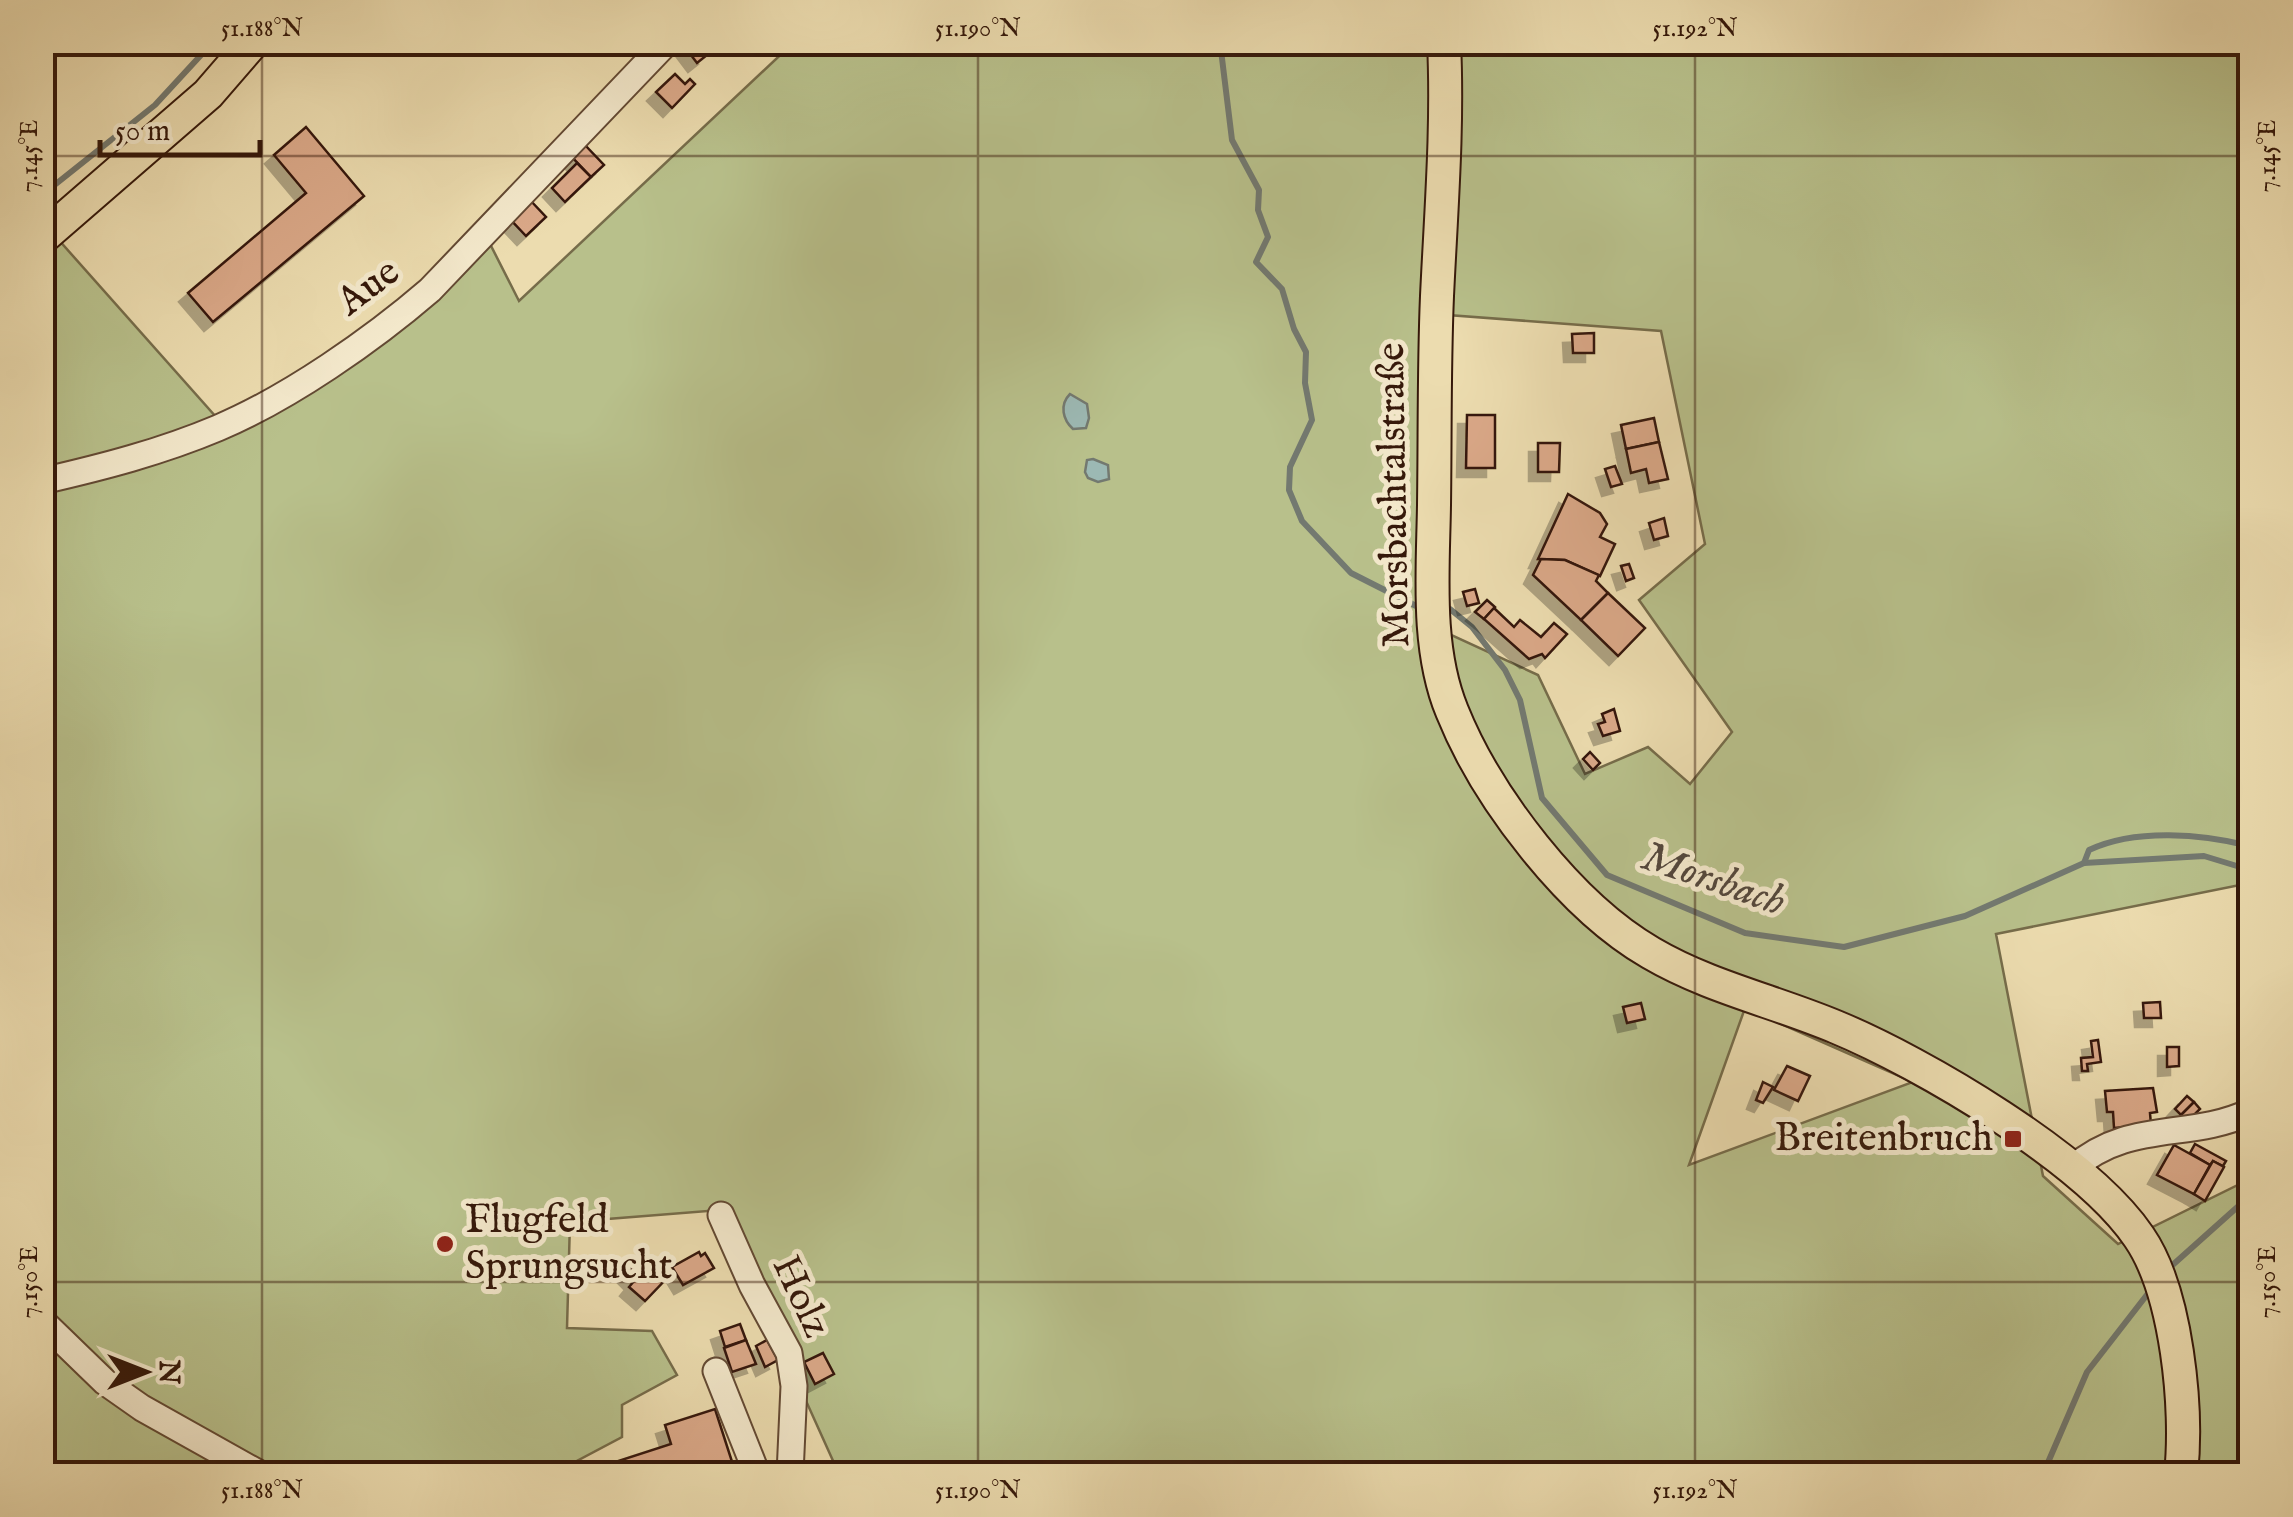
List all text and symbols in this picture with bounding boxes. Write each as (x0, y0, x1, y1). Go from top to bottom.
text: 51.188°N (221, 13, 303, 45)
text: 51.190°N (935, 13, 1021, 45)
text: 51.192°N (1652, 13, 1738, 45)
scale bar (100, 95, 260, 157)
text: 50 m (115, 113, 170, 151)
text: 7.145°E (14, 120, 46, 192)
text: 7.145°E (2252, 120, 2284, 192)
street label: Aue (326, 248, 411, 329)
street label: Morsbachtalstraße (1367, 342, 1423, 648)
water label: Morsbach (1634, 831, 1792, 929)
place label: Breitenbruch (1774, 1114, 1993, 1165)
marker: Breitenbruch (2002, 1128, 2024, 1150)
place label: Flugfeld Sprungsucht (465, 1196, 672, 1293)
marker: Flugfeld Sprungsucht (434, 1233, 456, 1255)
text: 7.150°E (14, 1246, 46, 1318)
text: 7.150°E (2252, 1246, 2284, 1318)
street label: Holz (759, 1248, 841, 1346)
north arrow (95, 1322, 195, 1422)
text: N (150, 1359, 185, 1384)
text: 51.188°N (221, 1475, 303, 1507)
text: 51.190°N (935, 1475, 1021, 1507)
text: 51.192°N (1652, 1475, 1738, 1507)

